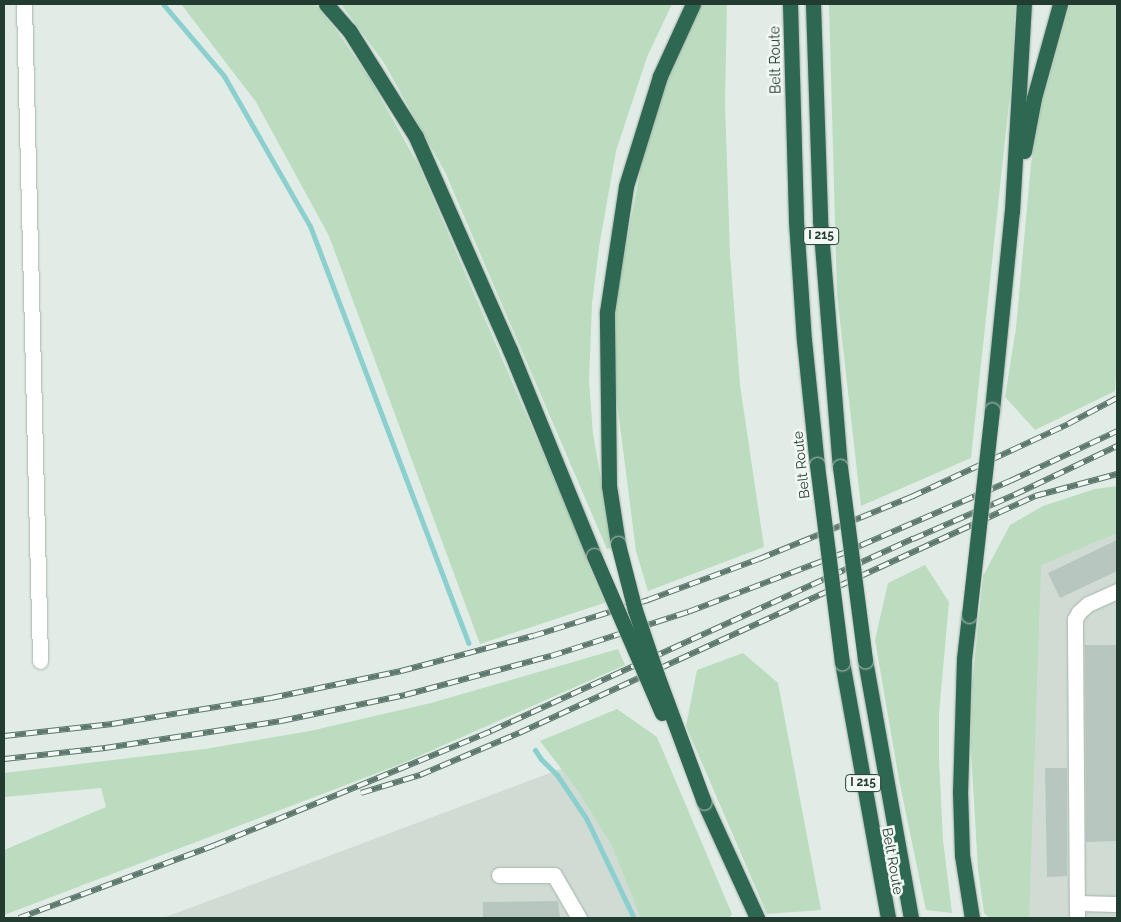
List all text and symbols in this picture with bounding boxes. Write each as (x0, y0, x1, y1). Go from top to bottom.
street label: Belt Route (766, 26, 784, 94)
road number: I 215 (802, 227, 840, 246)
street label: Belt Route (789, 430, 813, 500)
road number: I 215 (844, 774, 882, 792)
street label: Belt Route (879, 826, 907, 896)

